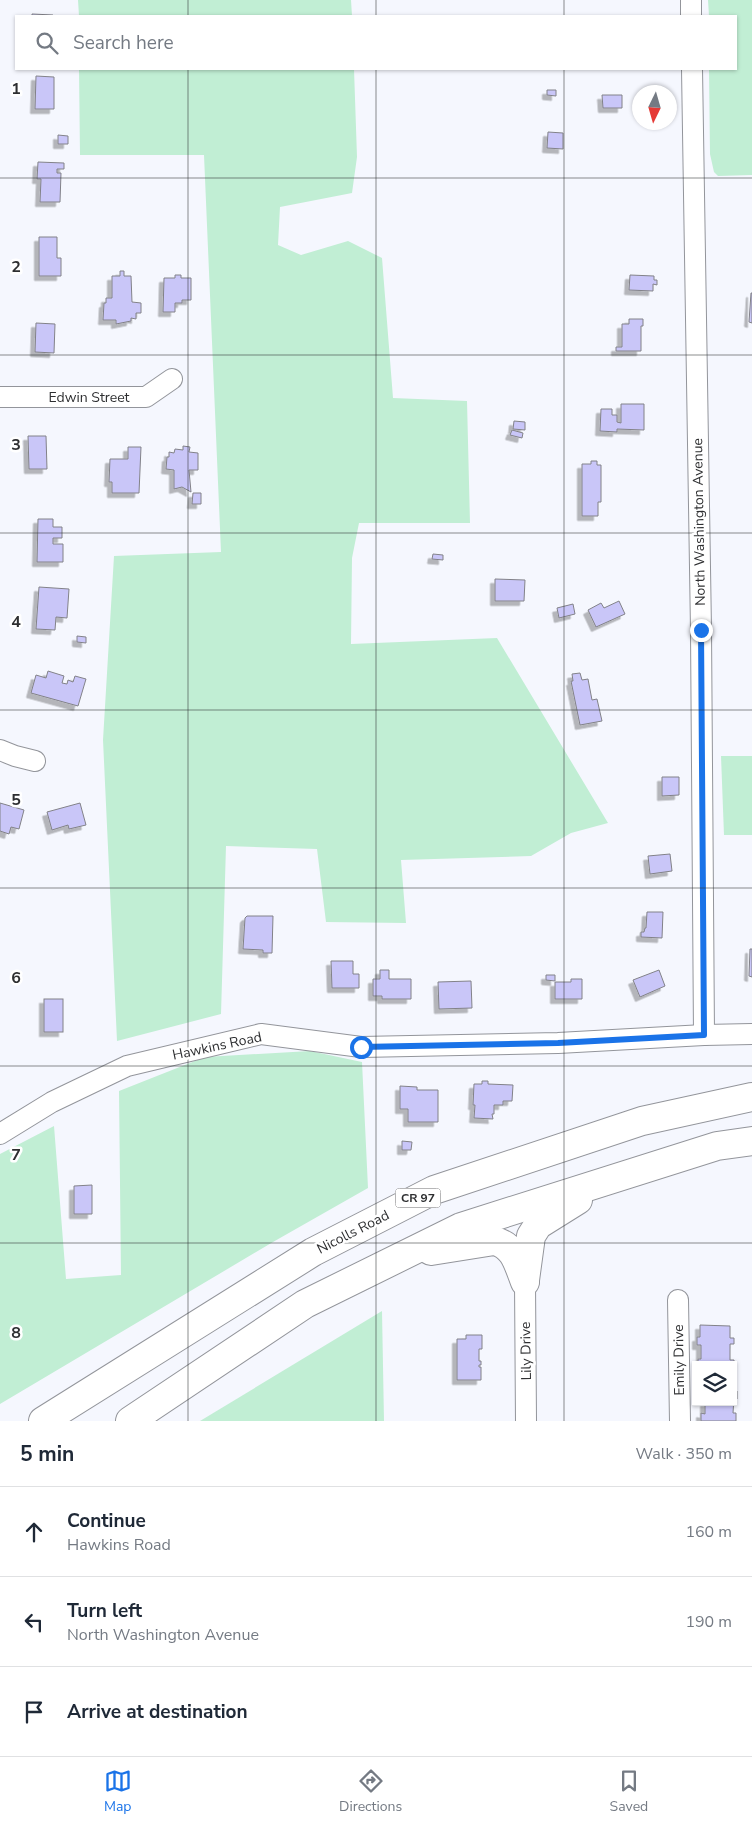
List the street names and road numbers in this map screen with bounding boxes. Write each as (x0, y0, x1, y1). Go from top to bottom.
street label: Edwin Street (48, 388, 130, 407)
street label: North Washington Avenue (688, 438, 710, 606)
street label: Hawkins Road (171, 1027, 263, 1065)
road number: CR 97 (396, 1188, 440, 1208)
street label: Nicolls Road (314, 1206, 392, 1258)
street label: Lily Drive (516, 1321, 536, 1381)
street label: Emily Drive (669, 1324, 689, 1396)

